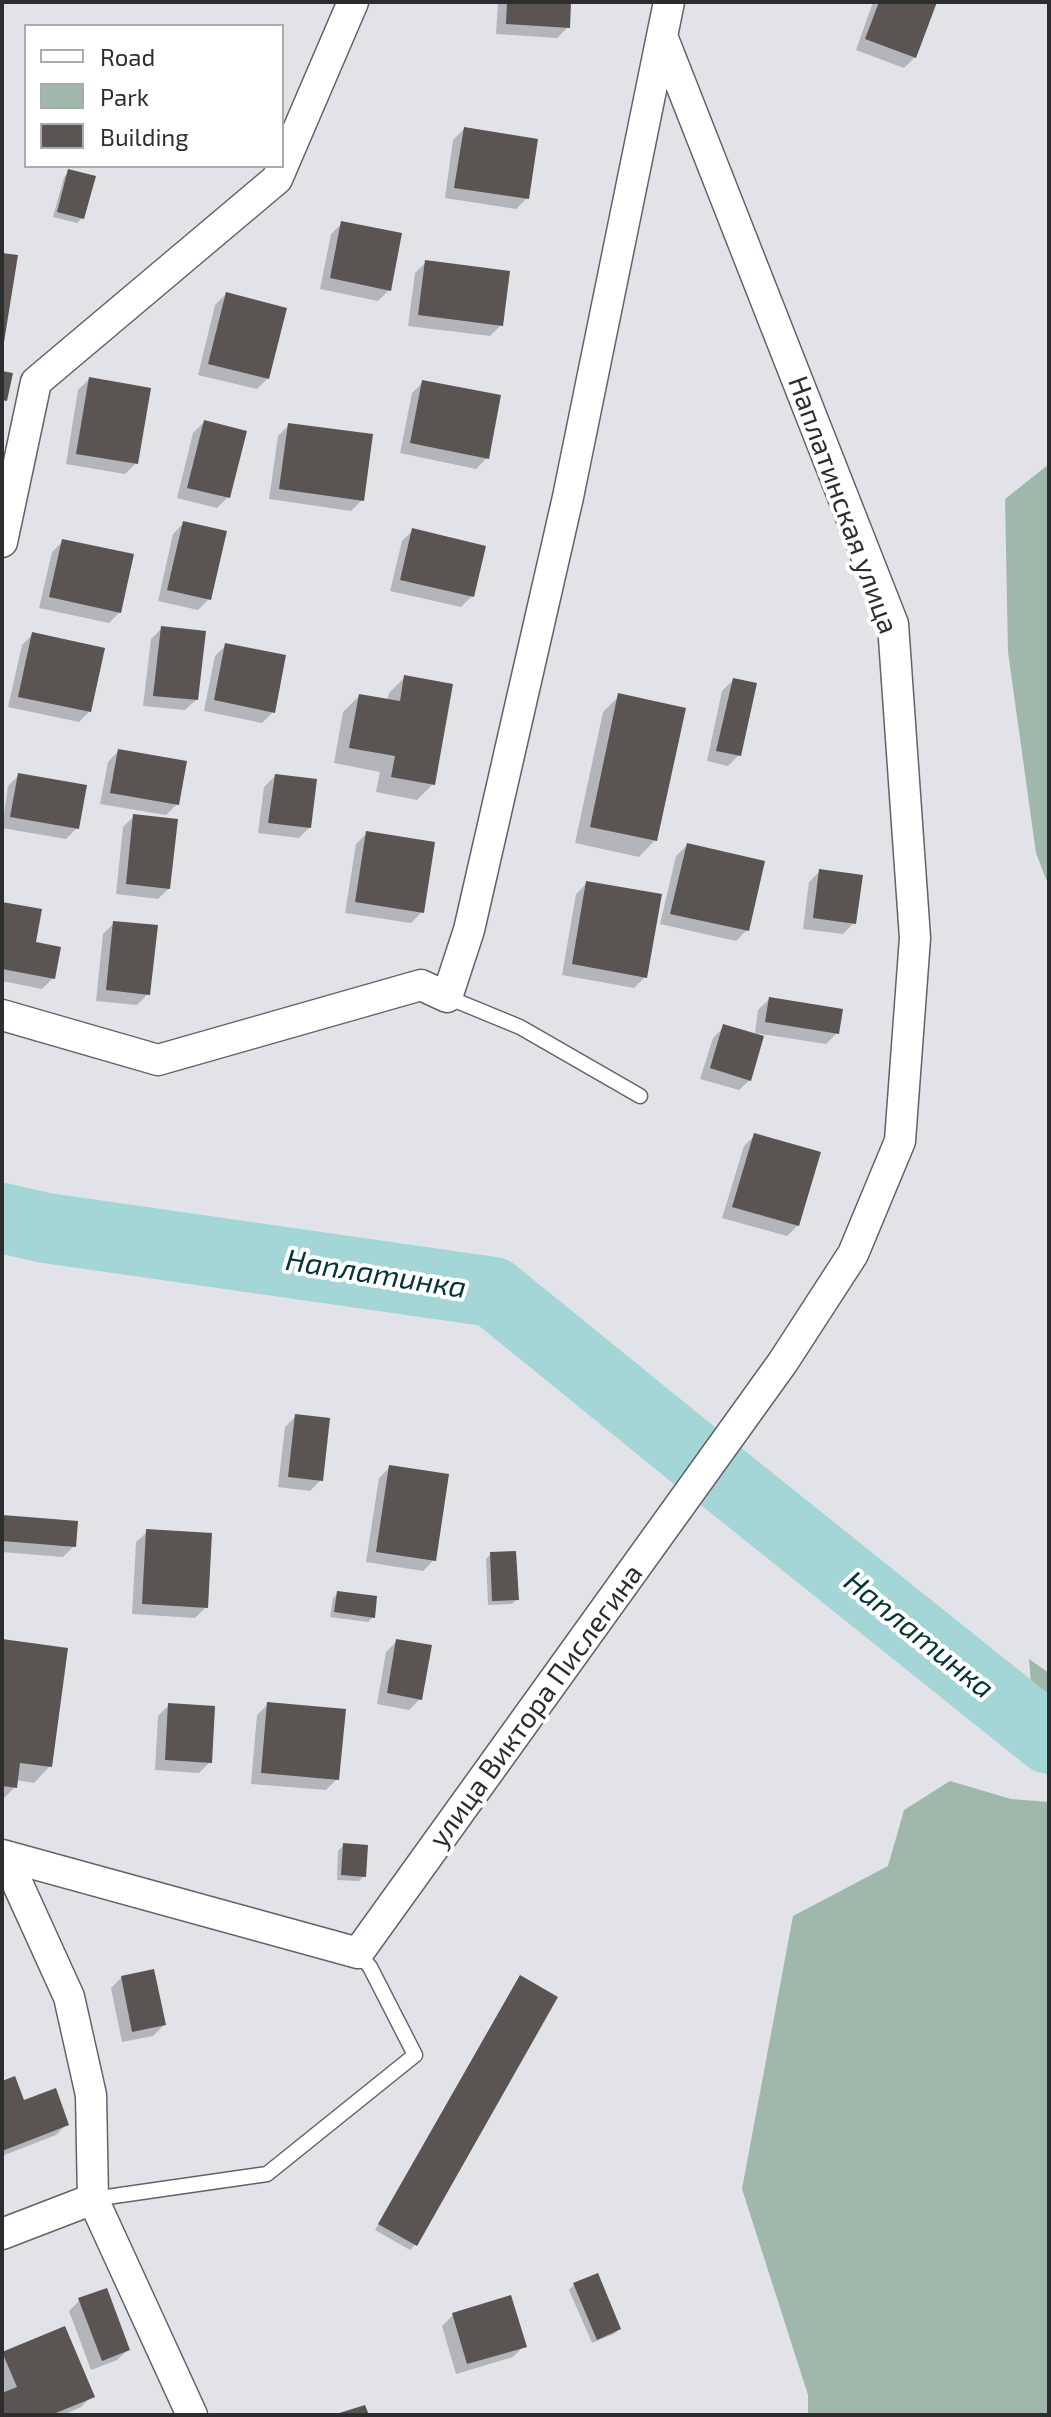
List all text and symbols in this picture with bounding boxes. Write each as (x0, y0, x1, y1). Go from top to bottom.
legend (24, 24, 284, 168)
text: Road (100, 42, 155, 71)
text: Park (100, 82, 149, 111)
text: Building (100, 122, 189, 151)
street label: Наплатинская улица (781, 372, 905, 638)
water label: Наплатинка (283, 1242, 469, 1306)
street label: улица Виктора Пислегина (422, 1558, 650, 1854)
water label: Наплатинка (837, 1564, 1001, 1706)

